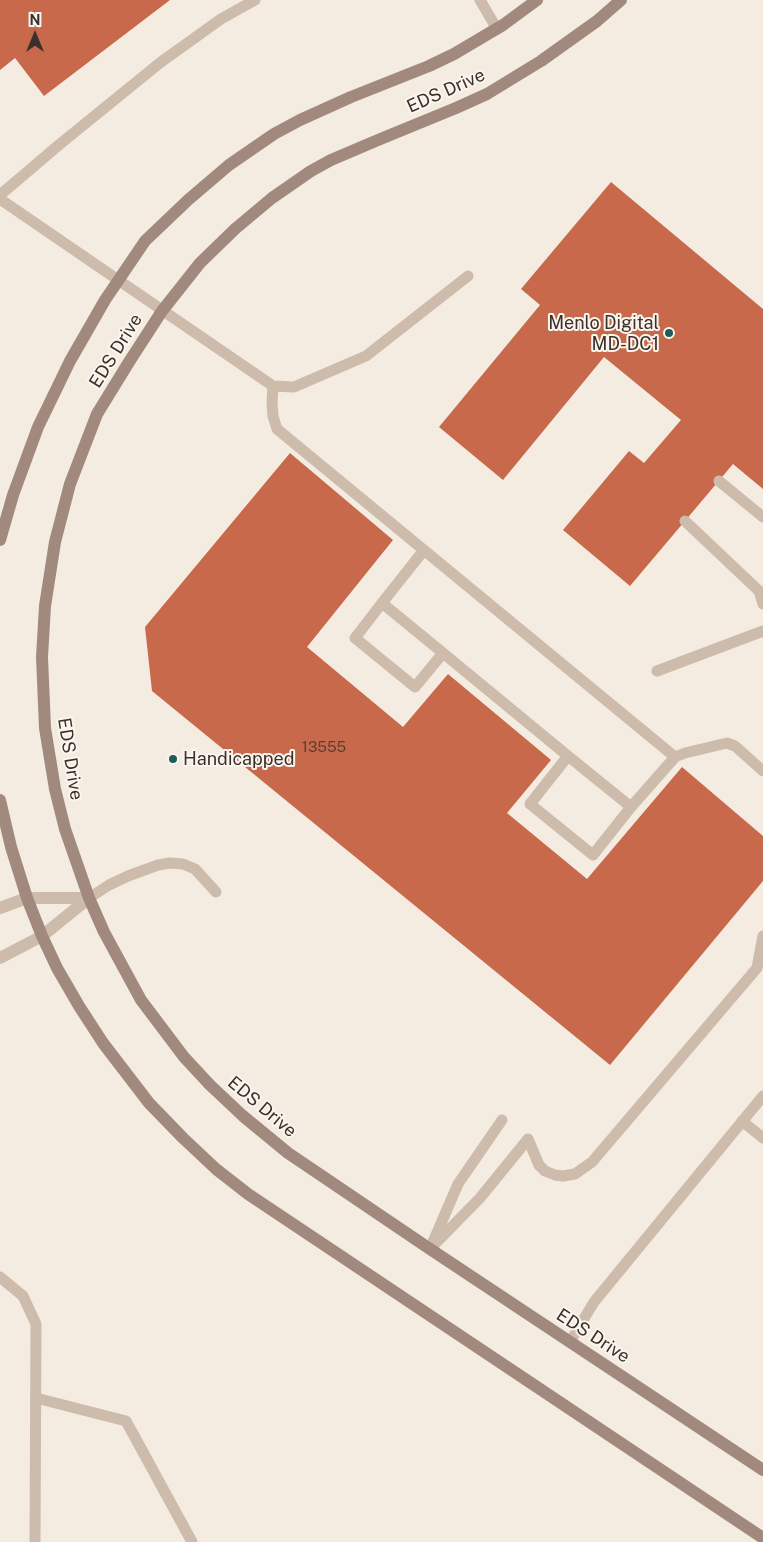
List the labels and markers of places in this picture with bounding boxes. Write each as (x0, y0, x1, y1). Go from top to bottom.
place label: Menlo Digital MD-DC1 (548, 312, 659, 354)
marker: Menlo Digital MD-DC1 (663, 327, 675, 339)
place label: Handicapped (183, 748, 294, 770)
marker: Handicapped (167, 753, 179, 765)

